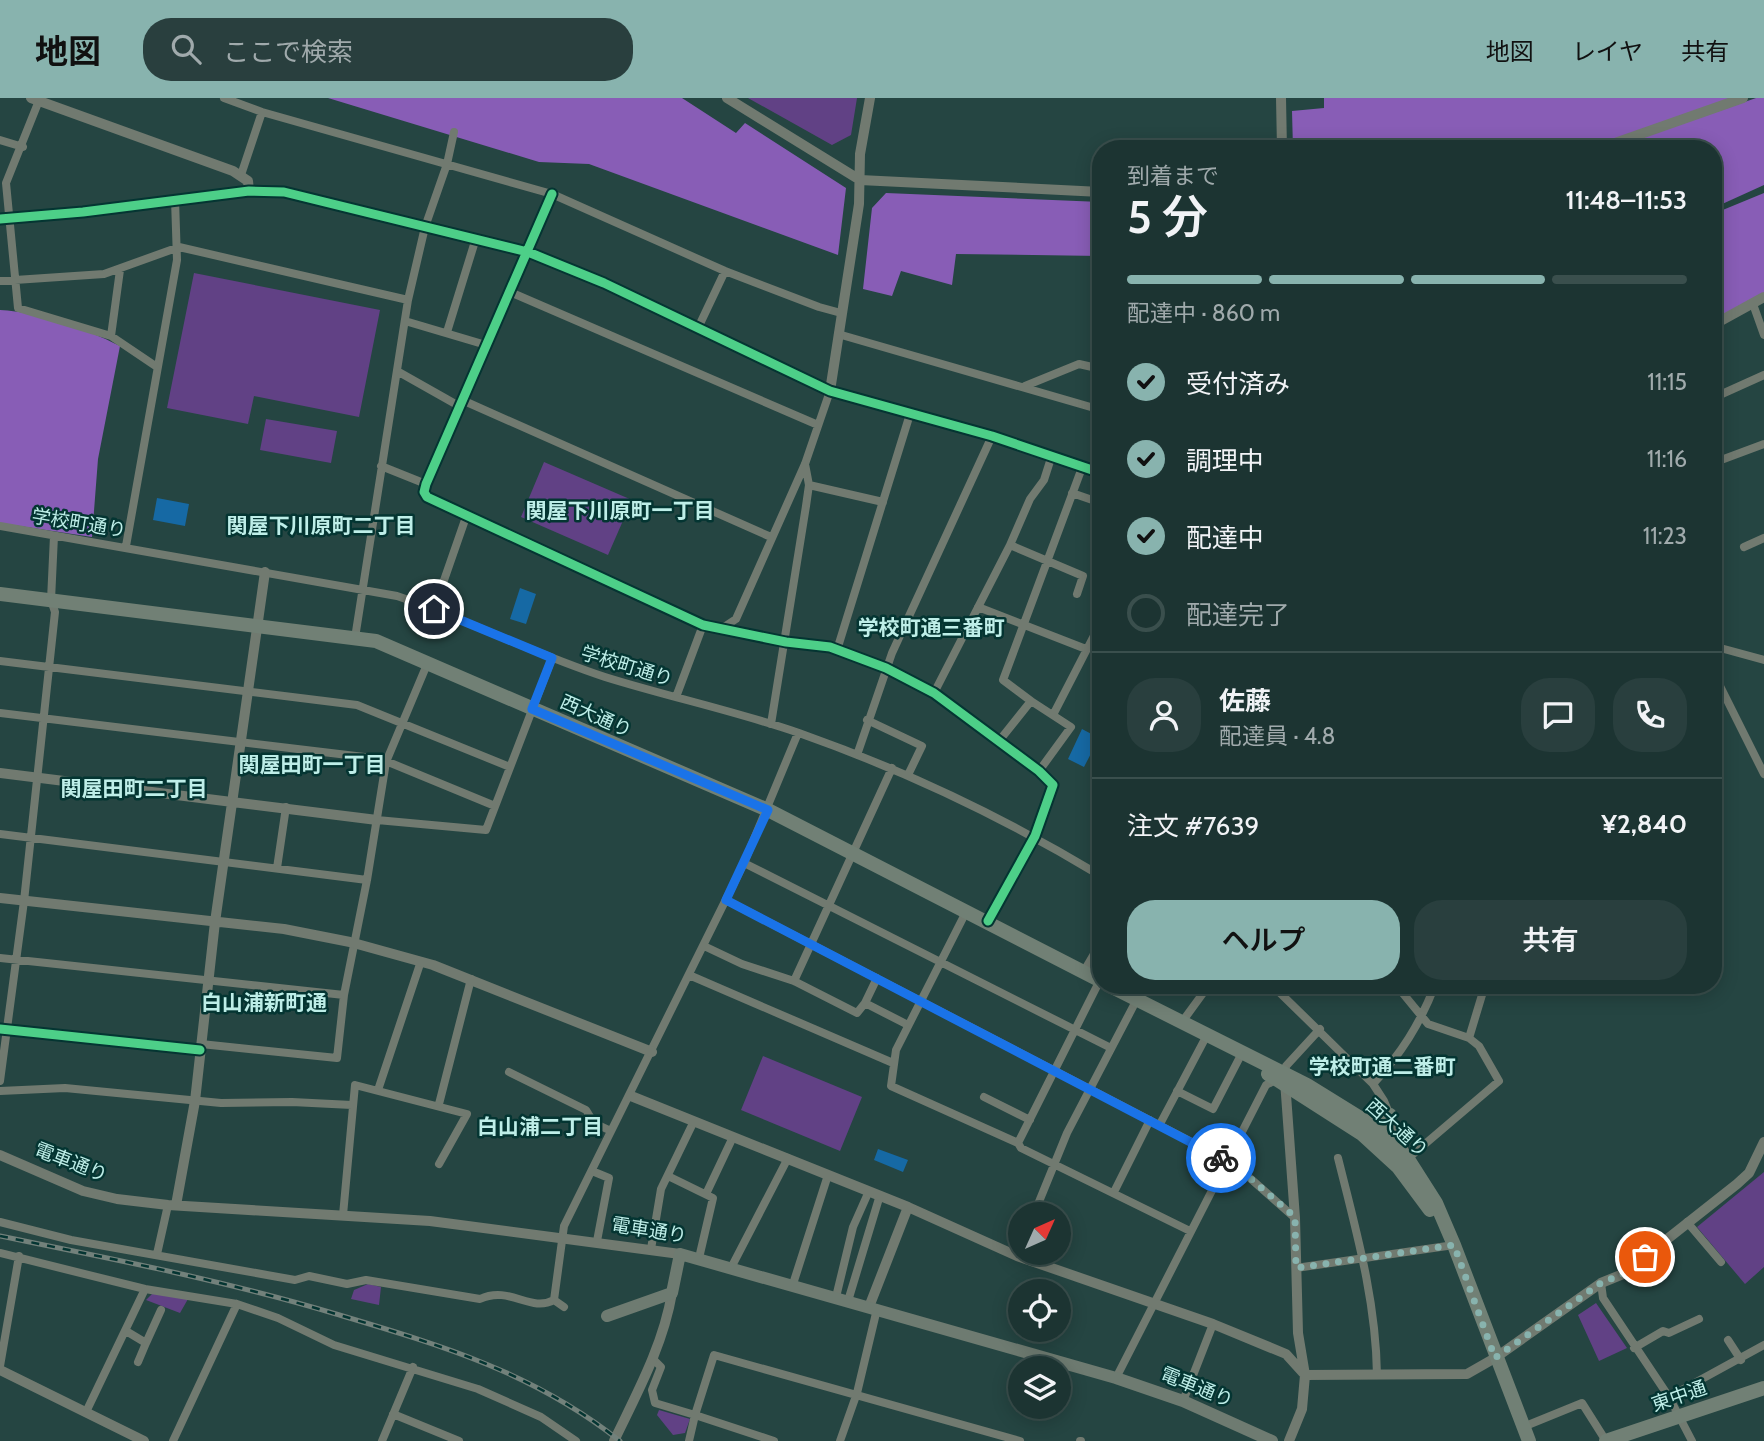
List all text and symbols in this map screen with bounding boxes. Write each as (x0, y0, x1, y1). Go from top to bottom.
search box (143, 18, 633, 81)
icon: search (167, 30, 205, 68)
text: 地図 (35, 31, 101, 71)
text: ここで検索 (223, 36, 353, 68)
text: 地図 (1486, 37, 1534, 66)
text: レイヤ (1572, 37, 1643, 66)
text: 共有 (1681, 37, 1729, 66)
text: 到着まで (1127, 162, 1219, 190)
text: 11:48–11:53 (1566, 184, 1687, 216)
text: 5 分 (1127, 189, 1208, 245)
text: 配達中 · 860 m (1127, 299, 1280, 327)
icon: check (1127, 363, 1165, 401)
text: 受付済み (1186, 368, 1290, 400)
text: 11:15 (1647, 368, 1687, 396)
icon: check (1127, 440, 1165, 478)
text: 調理中 (1186, 445, 1264, 477)
text: 11:16 (1647, 445, 1687, 473)
district label: 関屋下川原町一丁目 (526, 498, 715, 523)
street label: 学校町通り (30, 504, 128, 542)
district label: 関屋下川原町二丁目 (227, 513, 416, 538)
icon: check (1127, 517, 1165, 555)
text: 配達中 (1186, 522, 1264, 554)
text: 11:23 (1643, 522, 1687, 550)
pin (404, 579, 464, 639)
icon: home (415, 590, 453, 628)
text: 配達完了 (1186, 599, 1290, 631)
district label: 学校町通三番町 (858, 615, 1005, 640)
street label: 学校町通り (578, 641, 676, 691)
button: person (1127, 678, 1201, 752)
button: chat (1521, 678, 1595, 752)
button: phone (1613, 678, 1687, 752)
text: 佐藤 (1219, 685, 1271, 717)
street label: 西大通り (557, 690, 635, 742)
text: 配達員 · 4.8 (1219, 722, 1336, 750)
district label: 関屋田町一丁目 (239, 752, 386, 777)
district label: 関屋田町二丁目 (61, 776, 208, 801)
text: ¥2,840 (1601, 808, 1687, 840)
text: 注文 #7639 (1127, 810, 1259, 842)
button: ヘルプ (1127, 900, 1400, 980)
button: 共有 (1414, 900, 1687, 980)
district label: 白山浦新町通 (201, 990, 327, 1015)
district label: 学校町通二番町 (1309, 1054, 1456, 1079)
street label: 西大通り (1361, 1094, 1433, 1162)
district label: 白山浦二丁目 (477, 1114, 603, 1139)
courier (1186, 1123, 1256, 1193)
street label: 電車通り (31, 1138, 111, 1186)
icon: bike (1202, 1139, 1240, 1177)
north arrow (1008, 1202, 1071, 1265)
map controls (1008, 1202, 1071, 1419)
street label: 電車通り (610, 1213, 688, 1247)
pin (1615, 1227, 1675, 1287)
icon: bag (1626, 1238, 1664, 1276)
button: locate (1008, 1279, 1071, 1342)
button: layers (1008, 1356, 1071, 1419)
street label: 電車通り (1157, 1362, 1237, 1412)
street label: 東中通 (1648, 1376, 1710, 1416)

